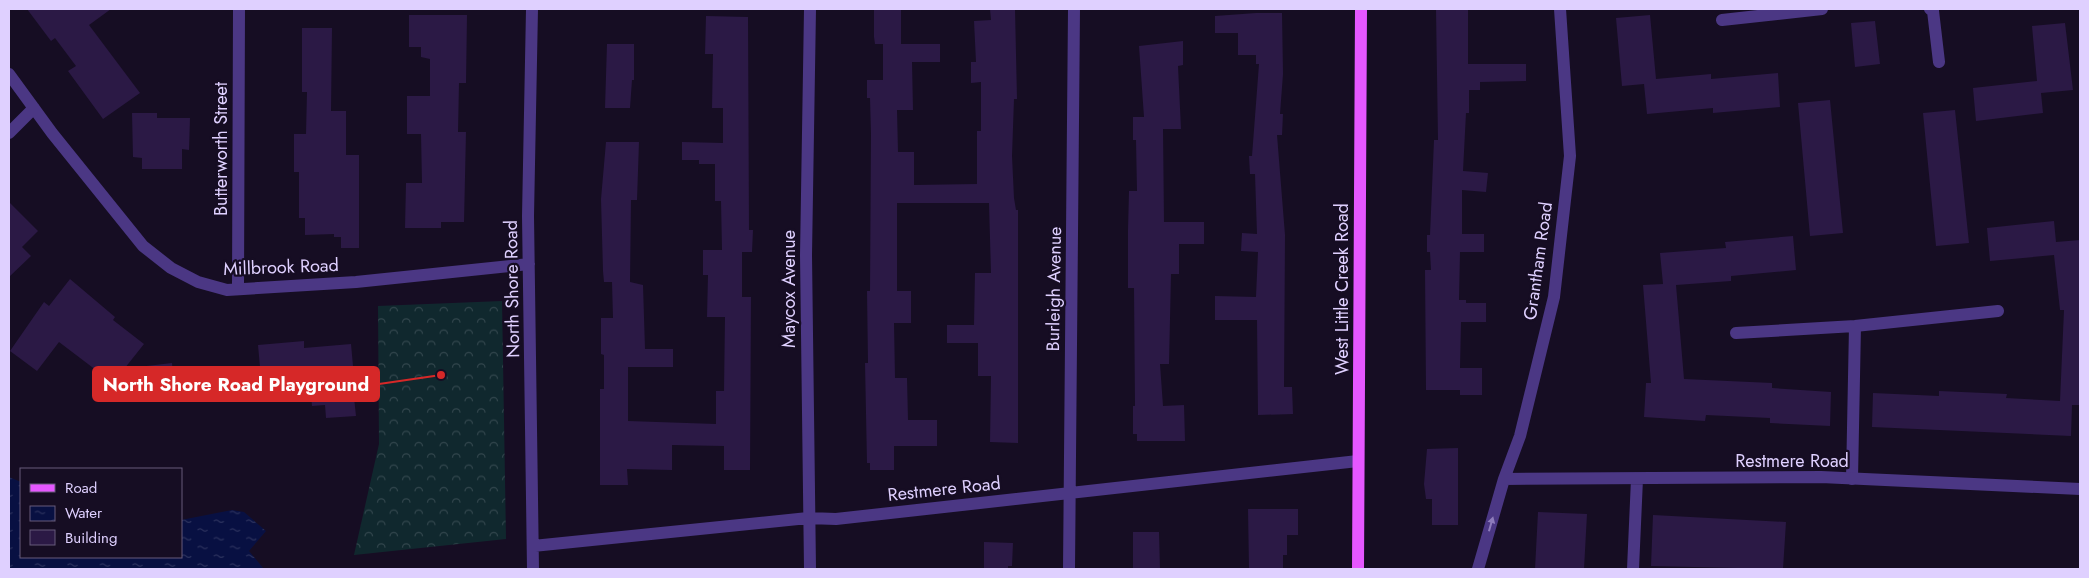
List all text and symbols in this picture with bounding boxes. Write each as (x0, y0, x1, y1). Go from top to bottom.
street label: Butterworth Street (208, 81, 234, 216)
street label: Grantham Road (1517, 200, 1559, 322)
street label: West Little Creek Road (1329, 203, 1355, 375)
street label: North Shore Road (498, 220, 526, 358)
street label: Burleigh Avenue (1040, 226, 1068, 352)
street label: Maycox Avenue (776, 230, 802, 348)
street label: Millbrook Road (223, 252, 339, 282)
callout: North Shore Road Playground (93, 367, 379, 401)
text: North Shore Road Playground (103, 371, 369, 398)
street label: Restmere Road (1735, 448, 1849, 474)
legend (20, 468, 182, 558)
street label: Restmere Road (886, 470, 1002, 508)
text: Road (65, 477, 97, 499)
text: Water (65, 502, 103, 524)
one-way arrow (1487, 517, 1495, 532)
text: Building (65, 527, 117, 549)

